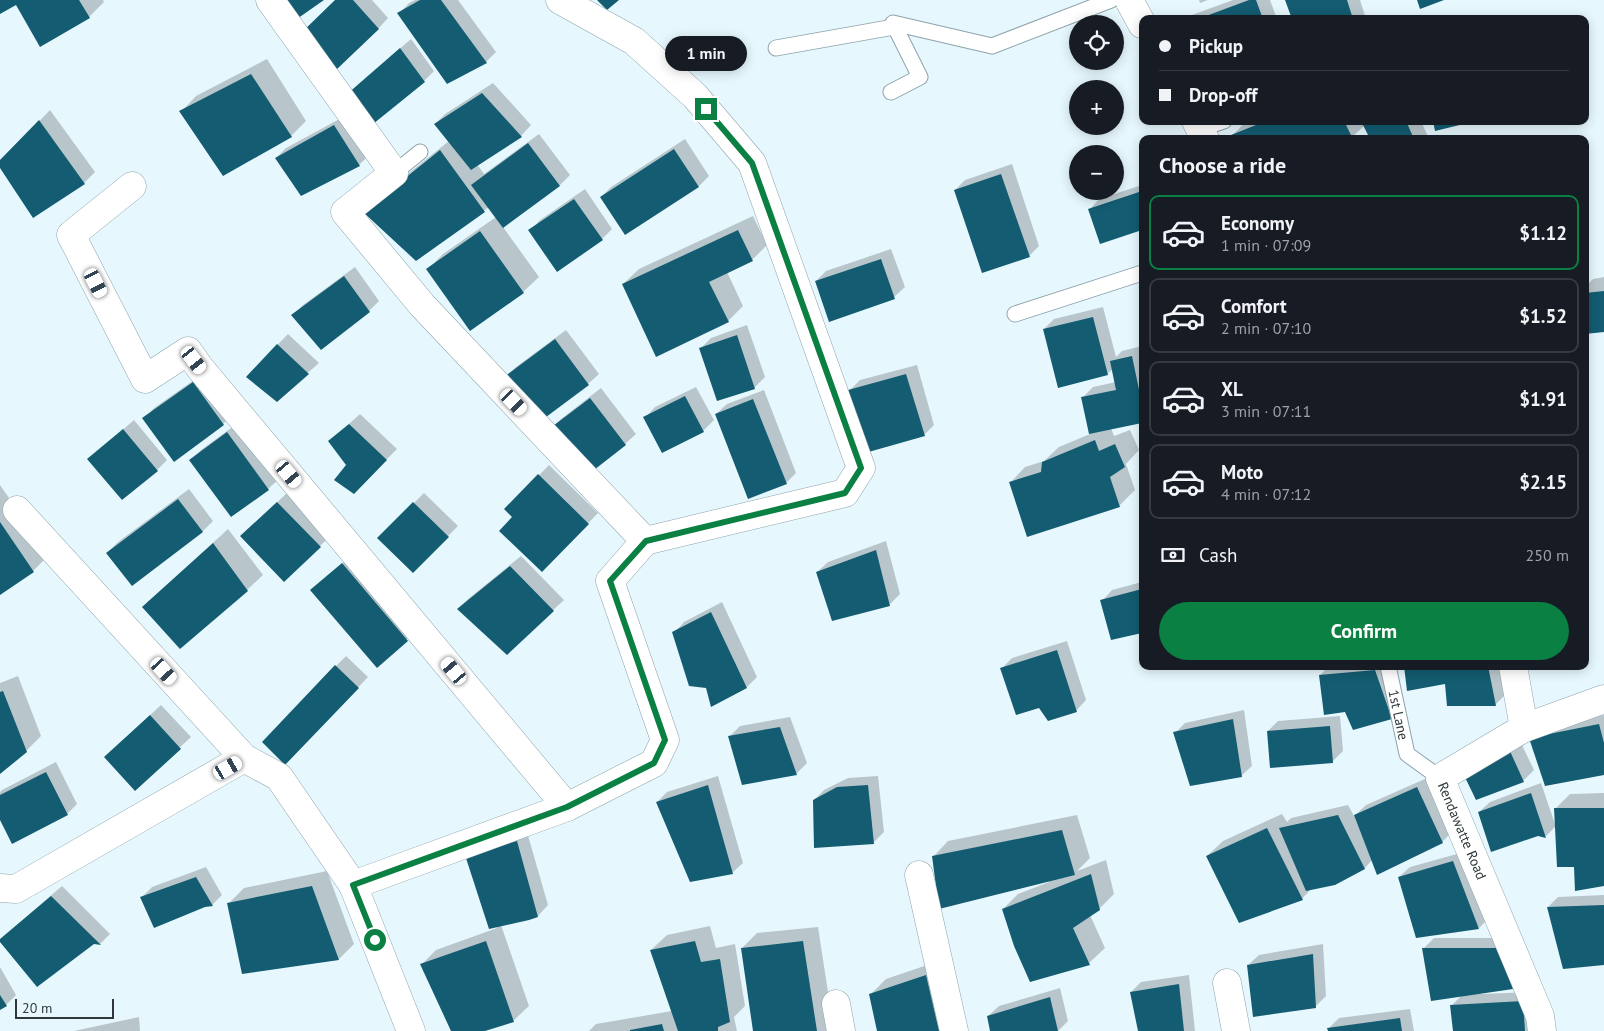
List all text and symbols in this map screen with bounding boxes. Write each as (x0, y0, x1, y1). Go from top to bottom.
map controls (1069, 15, 1124, 200)
button: locate (1069, 15, 1124, 70)
text: Pickup (1189, 34, 1243, 58)
callout: 1 min (665, 36, 747, 72)
text: 1 min (686, 43, 726, 63)
button: + (1069, 80, 1124, 135)
text: Drop-off (1189, 83, 1257, 107)
route end (695, 98, 717, 120)
button: − (1069, 145, 1124, 200)
text: Choose a ride (1159, 151, 1286, 179)
icon: car (1161, 210, 1206, 255)
text: Economy (1221, 211, 1294, 235)
text: $1.12 (1519, 221, 1567, 245)
text: 1 min · 07:09 (1221, 235, 1311, 255)
car (82, 266, 109, 300)
icon: car (1161, 293, 1206, 338)
text: Comfort (1221, 294, 1287, 318)
text: $1.52 (1519, 304, 1567, 328)
text: 2 min · 07:10 (1221, 318, 1311, 338)
car (178, 344, 209, 376)
icon: car (1161, 376, 1206, 421)
text: XL (1221, 377, 1243, 401)
car (498, 386, 529, 418)
text: $1.91 (1519, 387, 1567, 411)
text: 3 min · 07:11 (1221, 401, 1311, 421)
car (273, 458, 304, 490)
icon: car (1161, 459, 1206, 504)
text: Moto (1221, 460, 1263, 484)
text: $2.15 (1519, 470, 1567, 494)
text: 4 min · 07:12 (1221, 484, 1311, 504)
icon: cash (1159, 541, 1187, 569)
text: Cash (1199, 543, 1237, 567)
text: 250 m (1526, 545, 1569, 565)
button: Confirm (1159, 602, 1569, 660)
car (148, 655, 179, 687)
car (438, 655, 469, 687)
street label: 1st Lane (1384, 688, 1413, 742)
car (211, 754, 244, 782)
street label: Rendawatte Road (1434, 779, 1491, 882)
route start (364, 929, 386, 951)
scale bar (15, 996, 114, 1019)
text: 20 m (22, 999, 52, 1017)

